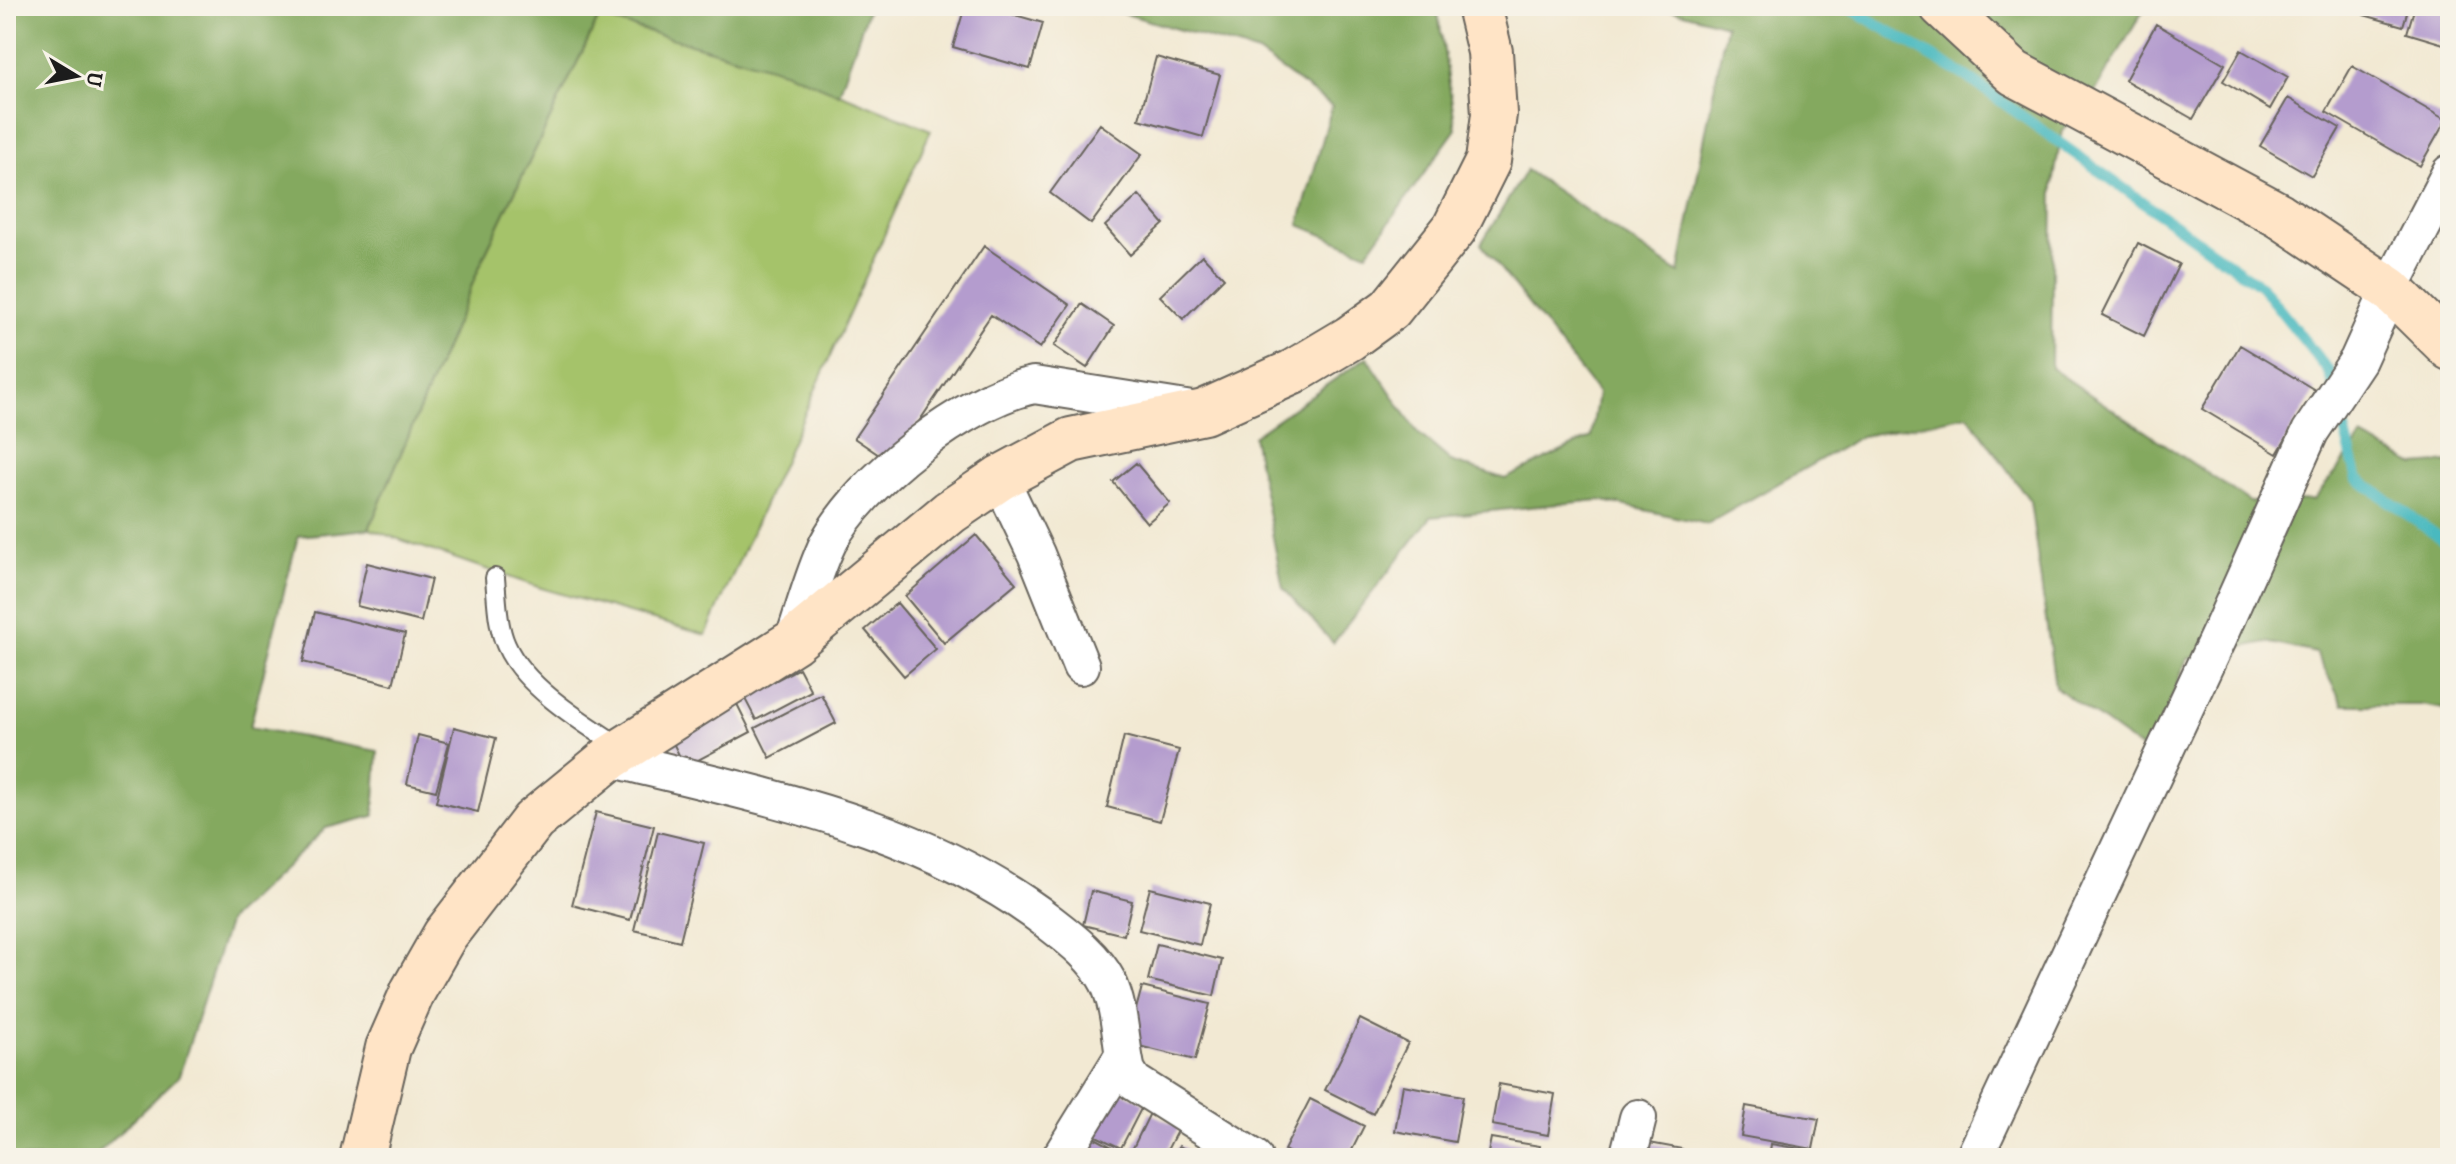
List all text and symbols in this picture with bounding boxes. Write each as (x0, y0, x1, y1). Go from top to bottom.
north arrow (36, 36, 116, 116)
text: U (79, 70, 111, 90)

